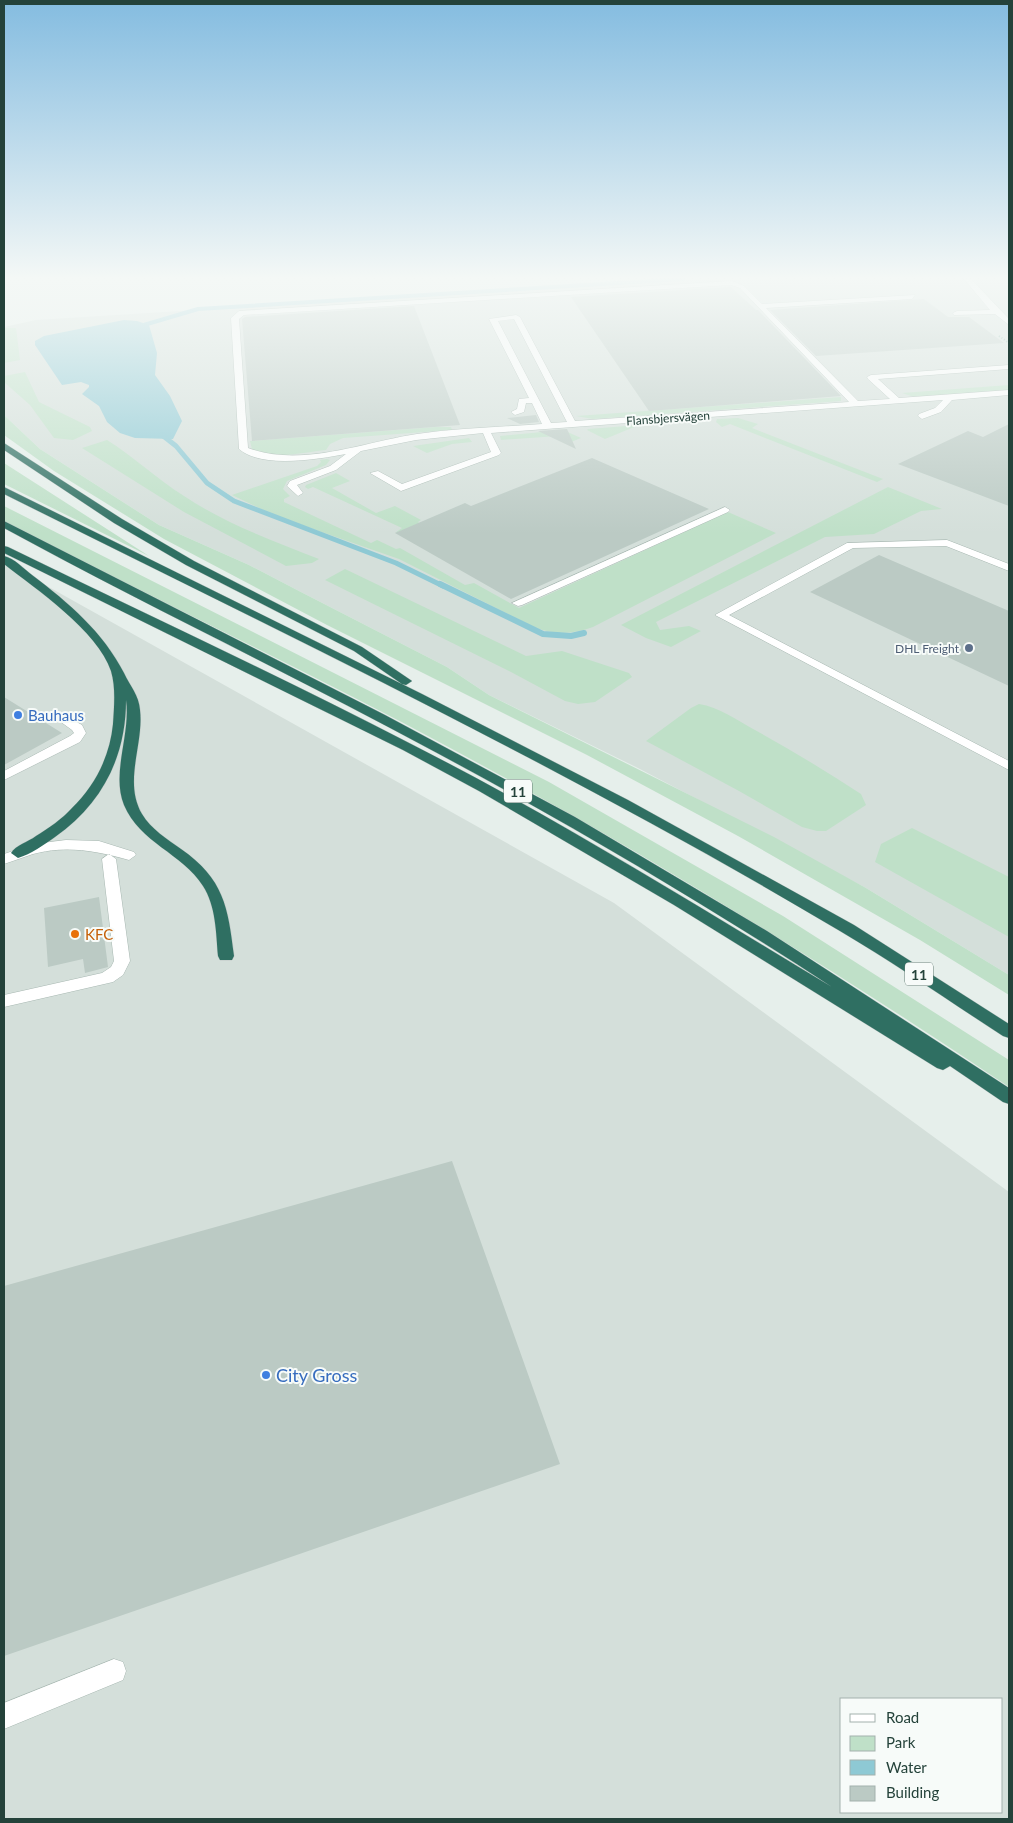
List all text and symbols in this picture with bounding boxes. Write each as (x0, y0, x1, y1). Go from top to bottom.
street label: Flansbjersvägen (626, 408, 710, 428)
place label: DHL Freight (895, 641, 960, 656)
marker: DHL Freight (963, 642, 975, 654)
place label: Bauhaus (28, 706, 84, 724)
marker: Bauhaus (12, 709, 24, 721)
road number: 11 (504, 779, 532, 802)
place label: KFC (85, 925, 113, 943)
marker: KFC (69, 928, 81, 940)
road number: 11 (905, 962, 933, 986)
place label: City Gross (276, 1364, 357, 1386)
marker: City Gross (260, 1369, 272, 1381)
legend (840, 1698, 1003, 1813)
text: Road (886, 1708, 919, 1726)
text: Park (886, 1733, 916, 1751)
text: Water (886, 1758, 927, 1776)
text: Building (886, 1783, 939, 1801)

